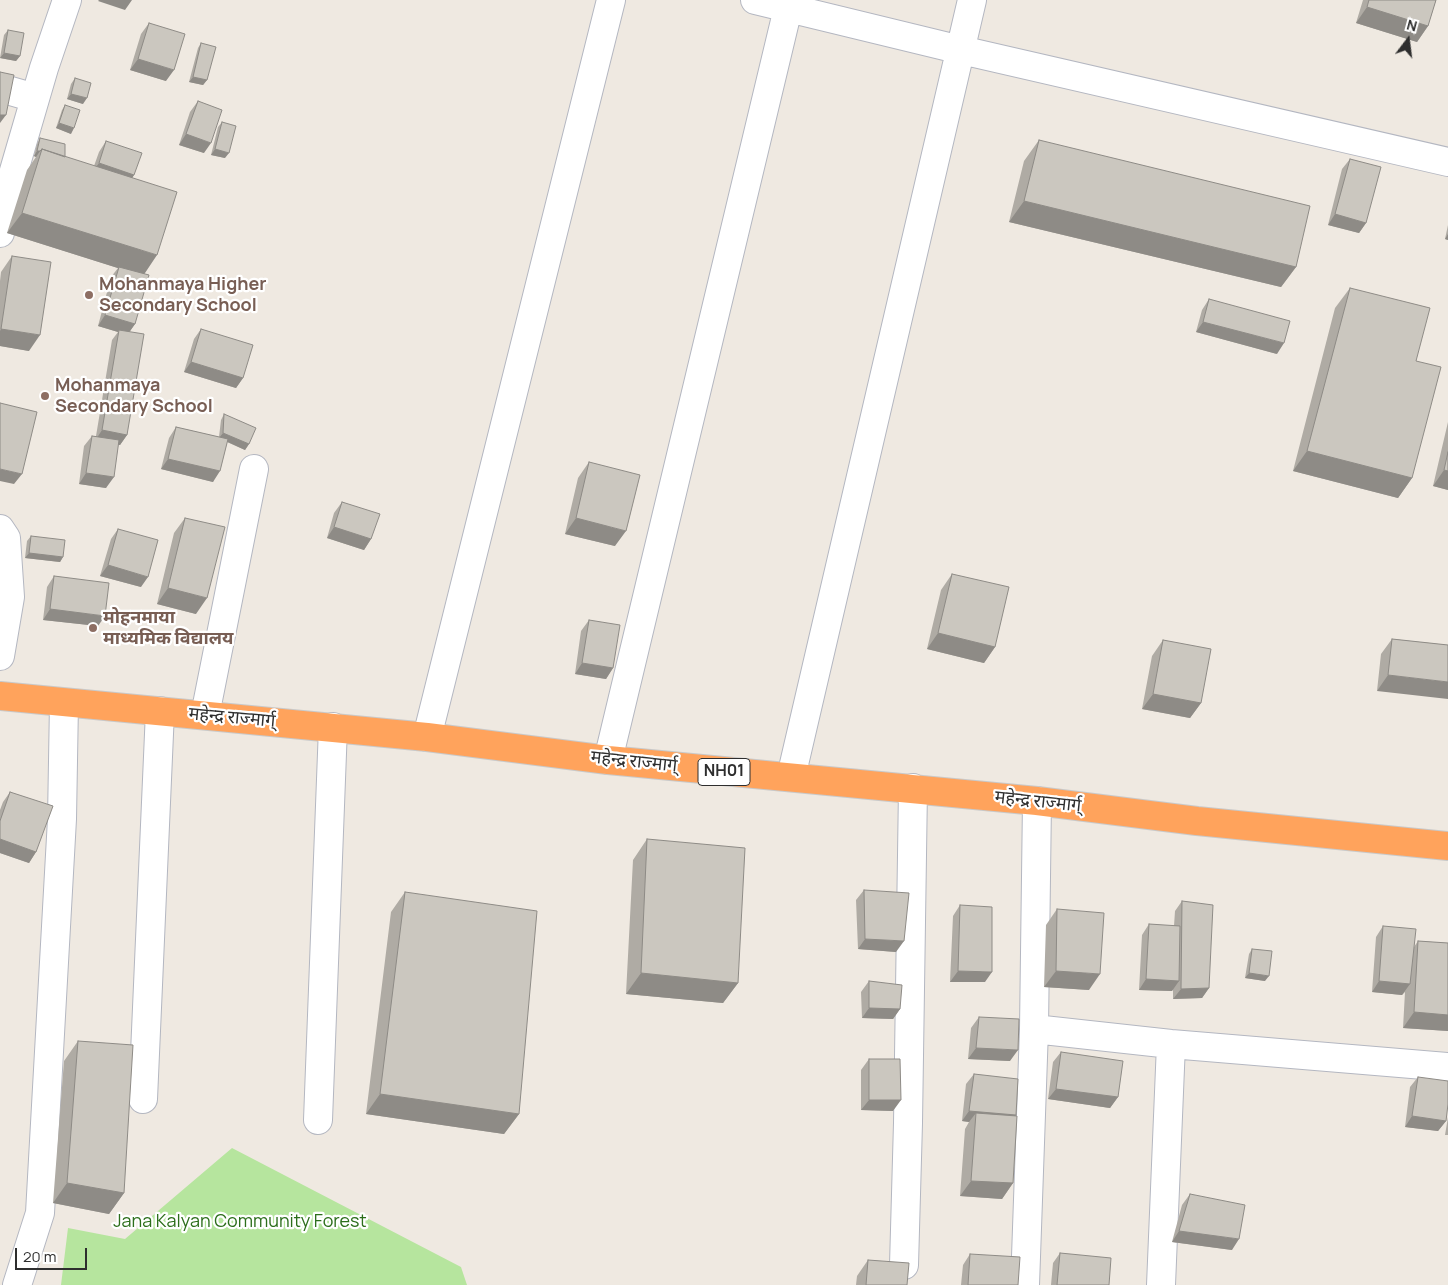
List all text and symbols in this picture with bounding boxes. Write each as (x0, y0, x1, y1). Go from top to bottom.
north arrow (1383, 15, 1433, 65)
text: N (1405, 15, 1419, 36)
place label: Mohanmaya Higher Secondary School (99, 274, 266, 316)
marker: Mohanmaya Higher Secondary School (83, 289, 95, 301)
place label: Mohanmaya Secondary School (55, 375, 213, 418)
marker: Mohanmaya Secondary School (39, 390, 51, 402)
place label: मोहनमाया माध्यमिक विद्यालय (103, 607, 233, 650)
marker: मोहनमाया माध्यमिक विद्यालय (87, 622, 99, 634)
street label: महेन्द्र राज्मार्ग् (188, 703, 276, 733)
street label: महेन्द्र राज्मार्ग् (590, 747, 678, 777)
road number: NH01 (698, 759, 750, 786)
street label: महेन्द्र राज्मार्ग् (994, 787, 1082, 817)
park label: Jana Kalyan Community Forest (113, 1211, 367, 1233)
scale bar (18, 1238, 90, 1270)
text: 20 m (23, 1246, 56, 1267)

